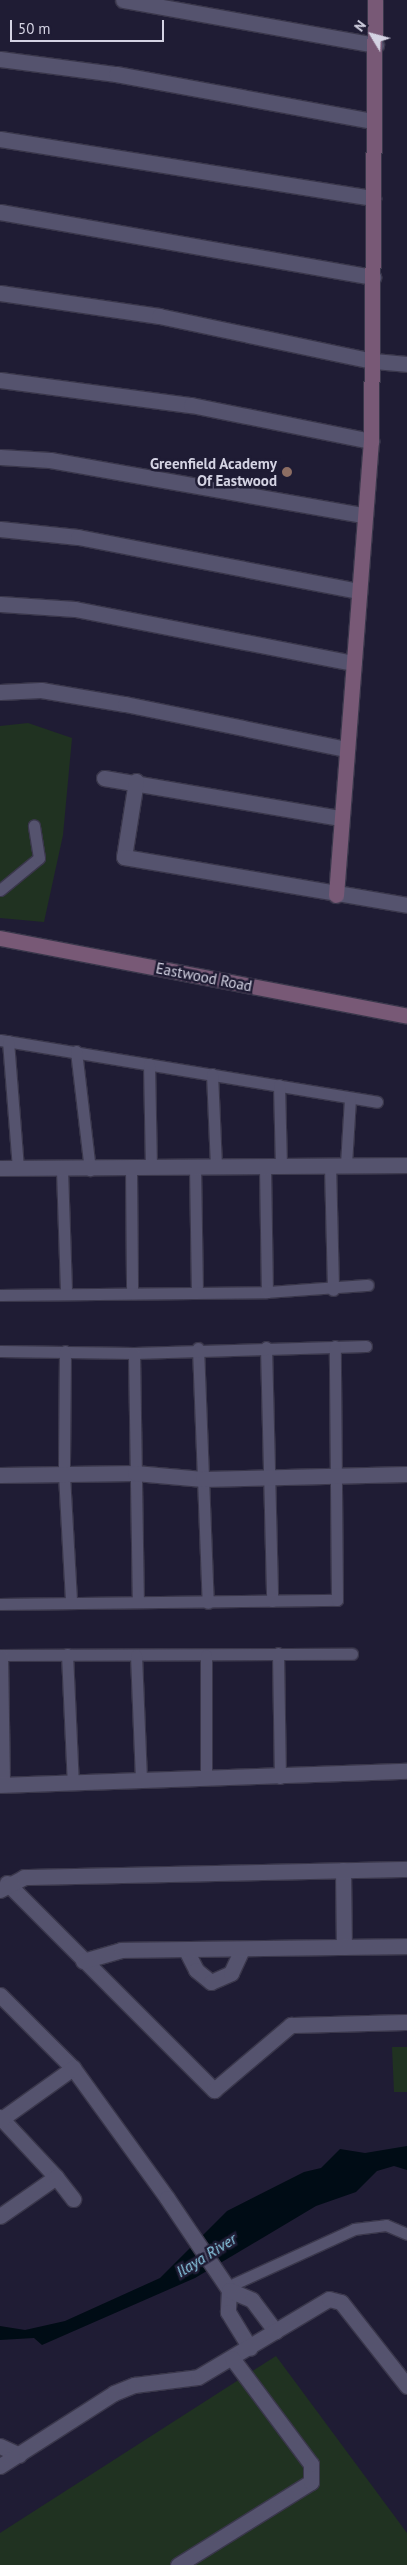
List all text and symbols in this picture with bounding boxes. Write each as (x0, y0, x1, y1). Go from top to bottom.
scale bar (12, 10, 166, 42)
north arrow (347, 10, 397, 60)
text: N (350, 17, 370, 35)
text: 50 m (18, 19, 51, 38)
place label: Greenfield Academy Of Eastwood (149, 454, 277, 489)
marker: Greenfield Academy Of Eastwood (281, 466, 293, 478)
street label: Eastwood Road (154, 959, 254, 995)
water label: Ilaya River (172, 2229, 240, 2281)

